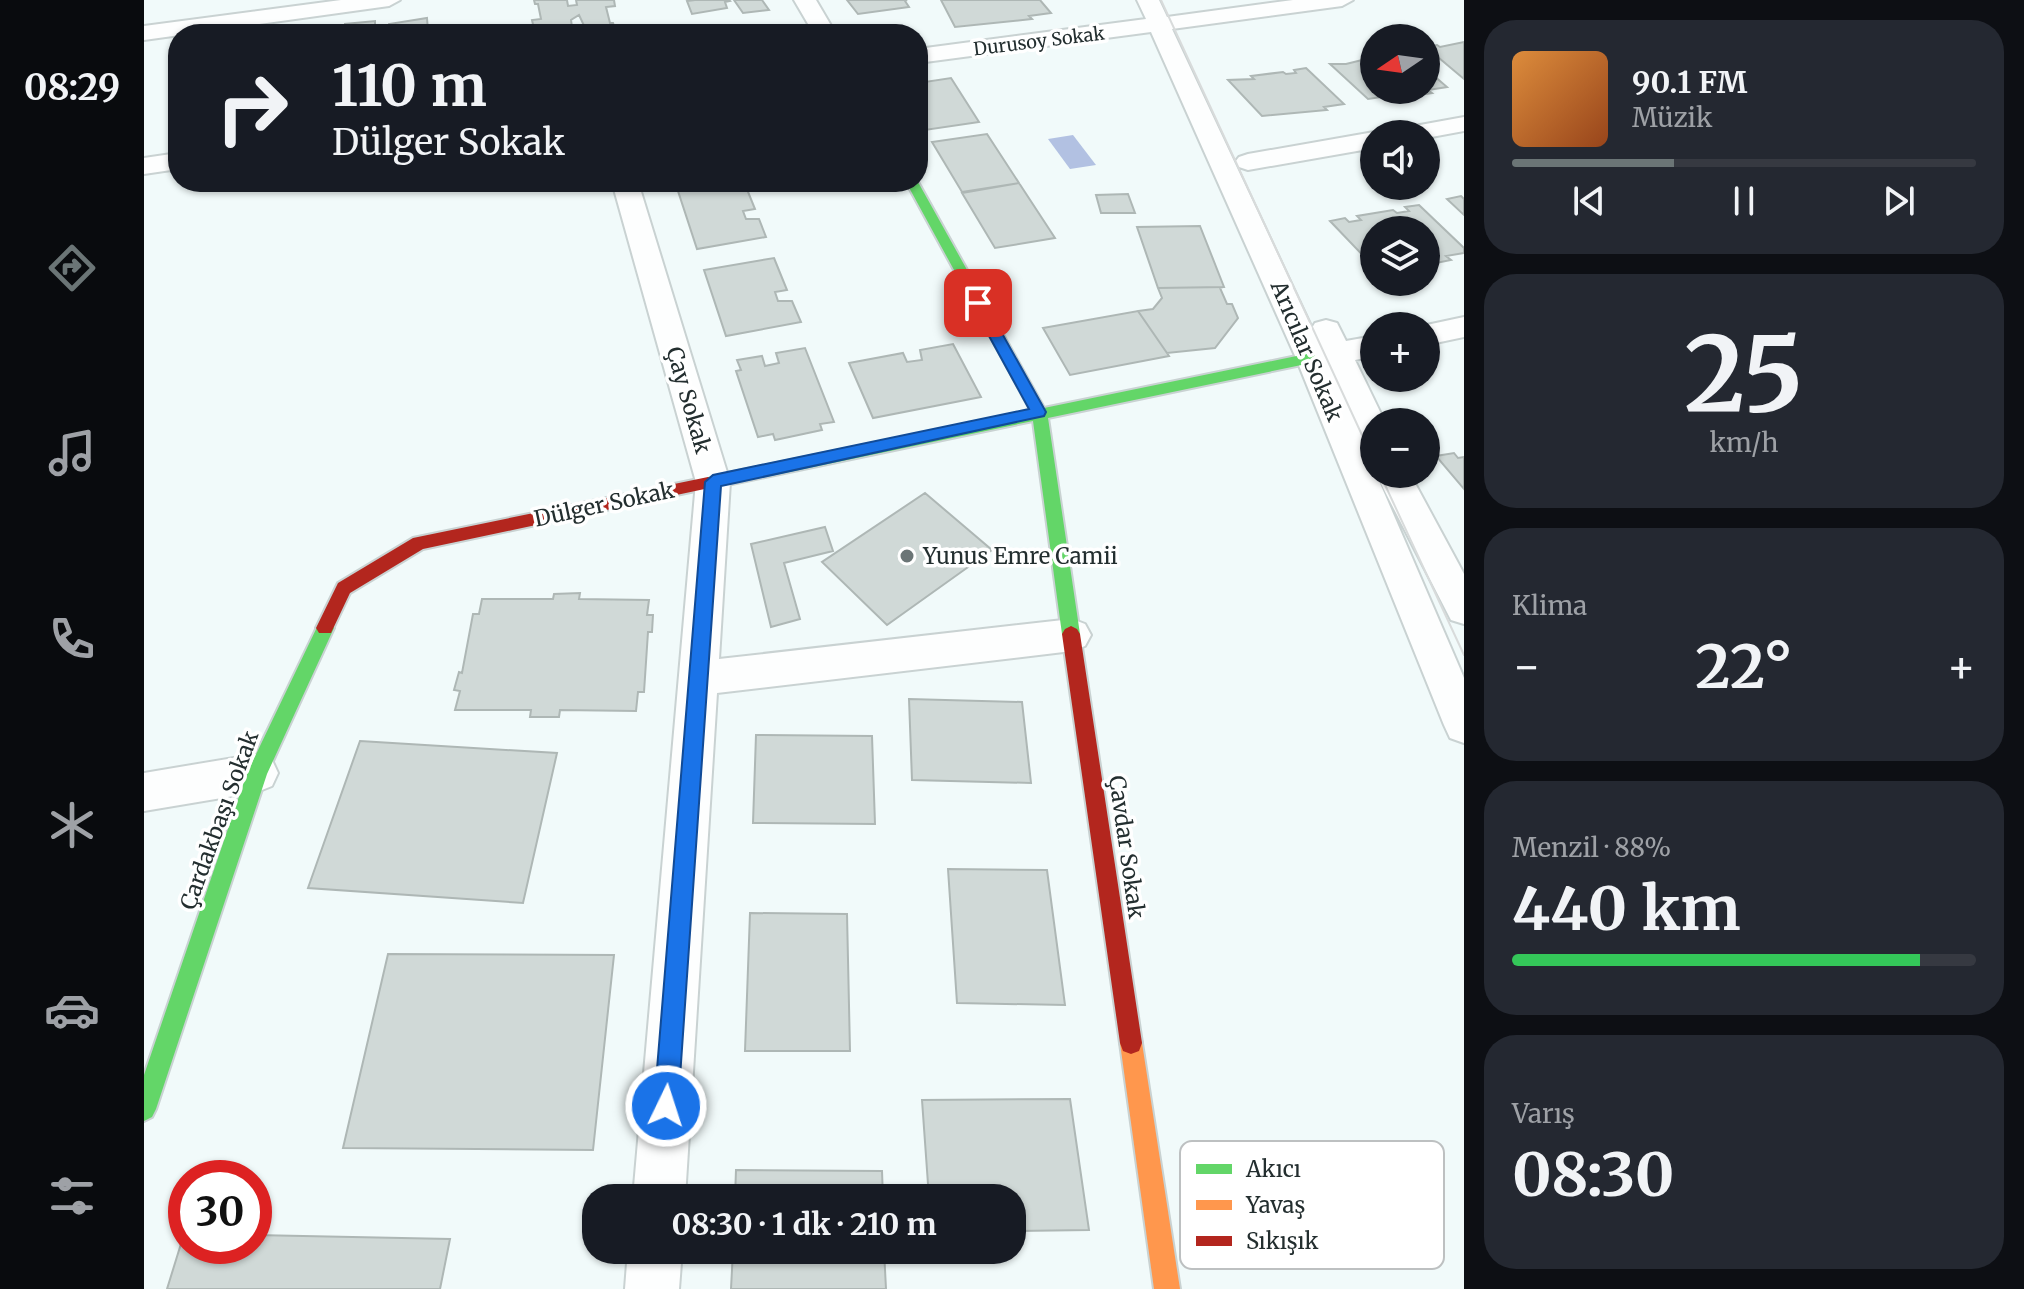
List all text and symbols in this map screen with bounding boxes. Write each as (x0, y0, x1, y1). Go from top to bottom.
street label: Durusoy Sokak (972, 21, 1106, 60)
north arrow (1360, 24, 1440, 104)
map controls (1360, 24, 1440, 488)
text: 110 m (332, 51, 487, 121)
icon: right (200, 56, 304, 160)
text: 90.1 FM (1632, 63, 1747, 101)
text: 08:29 (24, 65, 120, 110)
text: Müzik (1632, 101, 1712, 134)
text: Dülger Sokak (332, 120, 565, 165)
button: sound (1360, 120, 1440, 200)
icon: previous (1567, 179, 1611, 223)
icon: pause (1722, 179, 1766, 223)
icon: next (1877, 179, 1921, 223)
button: layers (1360, 216, 1440, 296)
icon: directions (44, 240, 100, 296)
pin (944, 269, 1012, 337)
street label: Arıcılar Sokak (1264, 276, 1349, 426)
icon: arrive (956, 281, 1000, 325)
text: 25 (1684, 309, 1804, 439)
button: + (1360, 312, 1440, 392)
street label: Çay Sokak (660, 344, 718, 457)
button: − (1360, 408, 1440, 488)
icon: music (44, 425, 100, 481)
text: km/h (1710, 426, 1778, 459)
street label: Dülger Sokak (531, 475, 677, 533)
place label: Yunus Emre Camii (922, 542, 1118, 570)
marker: Yunus Emre Camii (898, 547, 916, 565)
text: Klima (1512, 589, 1587, 622)
icon: phone (44, 611, 100, 667)
text: 22° (1695, 629, 1793, 704)
text: − (1512, 639, 1541, 694)
text: + (1947, 639, 1976, 694)
street label: Çardakbaşı Sokak (174, 727, 264, 913)
street label: Çavdar Sokak (1103, 774, 1151, 920)
icon: climate (44, 797, 100, 853)
text: Menzil · 88% (1512, 831, 1671, 864)
text: 440 km (1512, 871, 1741, 946)
icon: car (44, 982, 100, 1038)
position arrow (624, 1064, 708, 1148)
text: Varış (1512, 1097, 1575, 1130)
text: 08:30 (1512, 1137, 1674, 1212)
legend (1180, 1141, 1444, 1269)
text: Akıcı (1245, 1155, 1301, 1183)
speed limit sign: 30 (168, 1160, 272, 1264)
icon: filters (44, 1168, 100, 1224)
text: Yavaş (1245, 1191, 1305, 1219)
text: 08:30 · 1 dk · 210 m (671, 1205, 937, 1243)
text: Sıkışık (1246, 1227, 1318, 1255)

